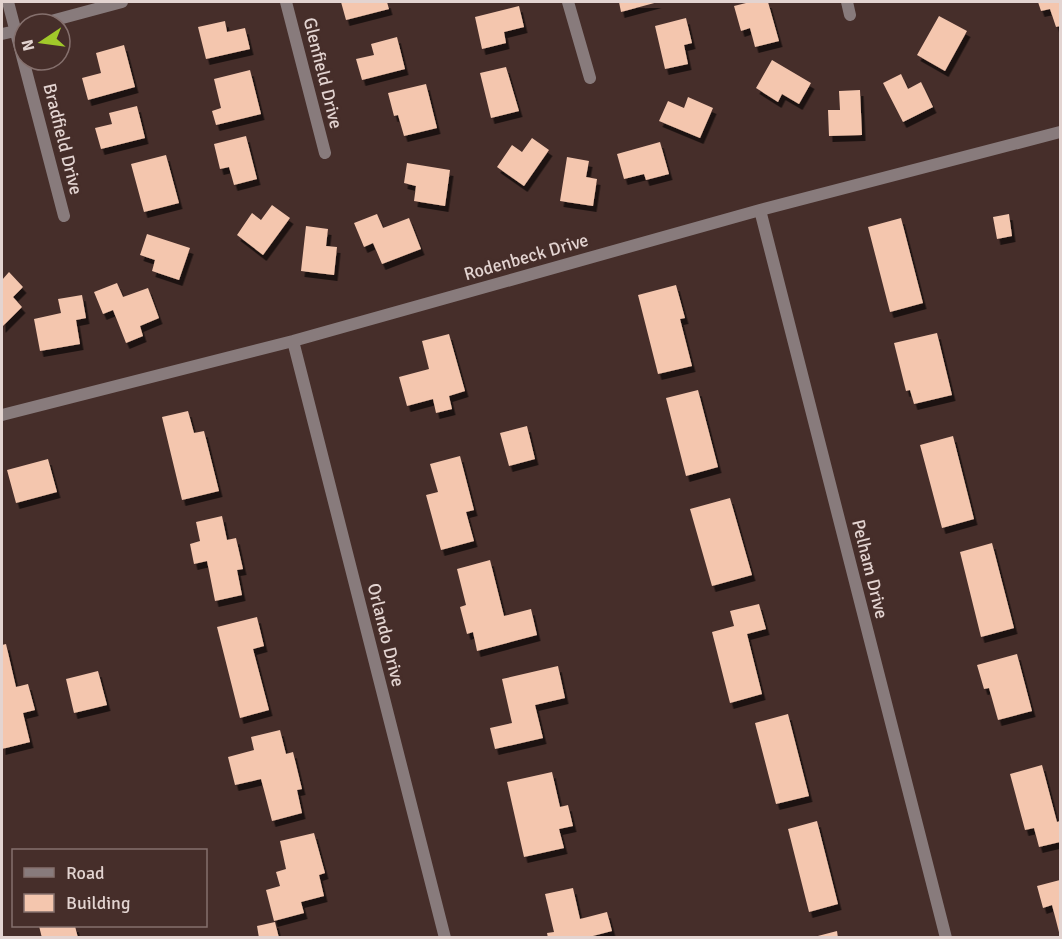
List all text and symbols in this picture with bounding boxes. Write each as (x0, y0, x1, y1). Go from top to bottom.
north arrow (12, 12, 72, 72)
street label: Glenfield Drive (299, 15, 347, 131)
text: N (17, 37, 39, 53)
street label: Bradfield Drive (39, 81, 87, 197)
street label: Rodenbeck Drive (461, 229, 591, 285)
street label: Pelham Drive (847, 517, 893, 621)
street label: Orlando Drive (363, 581, 409, 689)
legend (12, 849, 207, 927)
text: Road (66, 862, 105, 884)
text: Building (66, 892, 130, 914)

